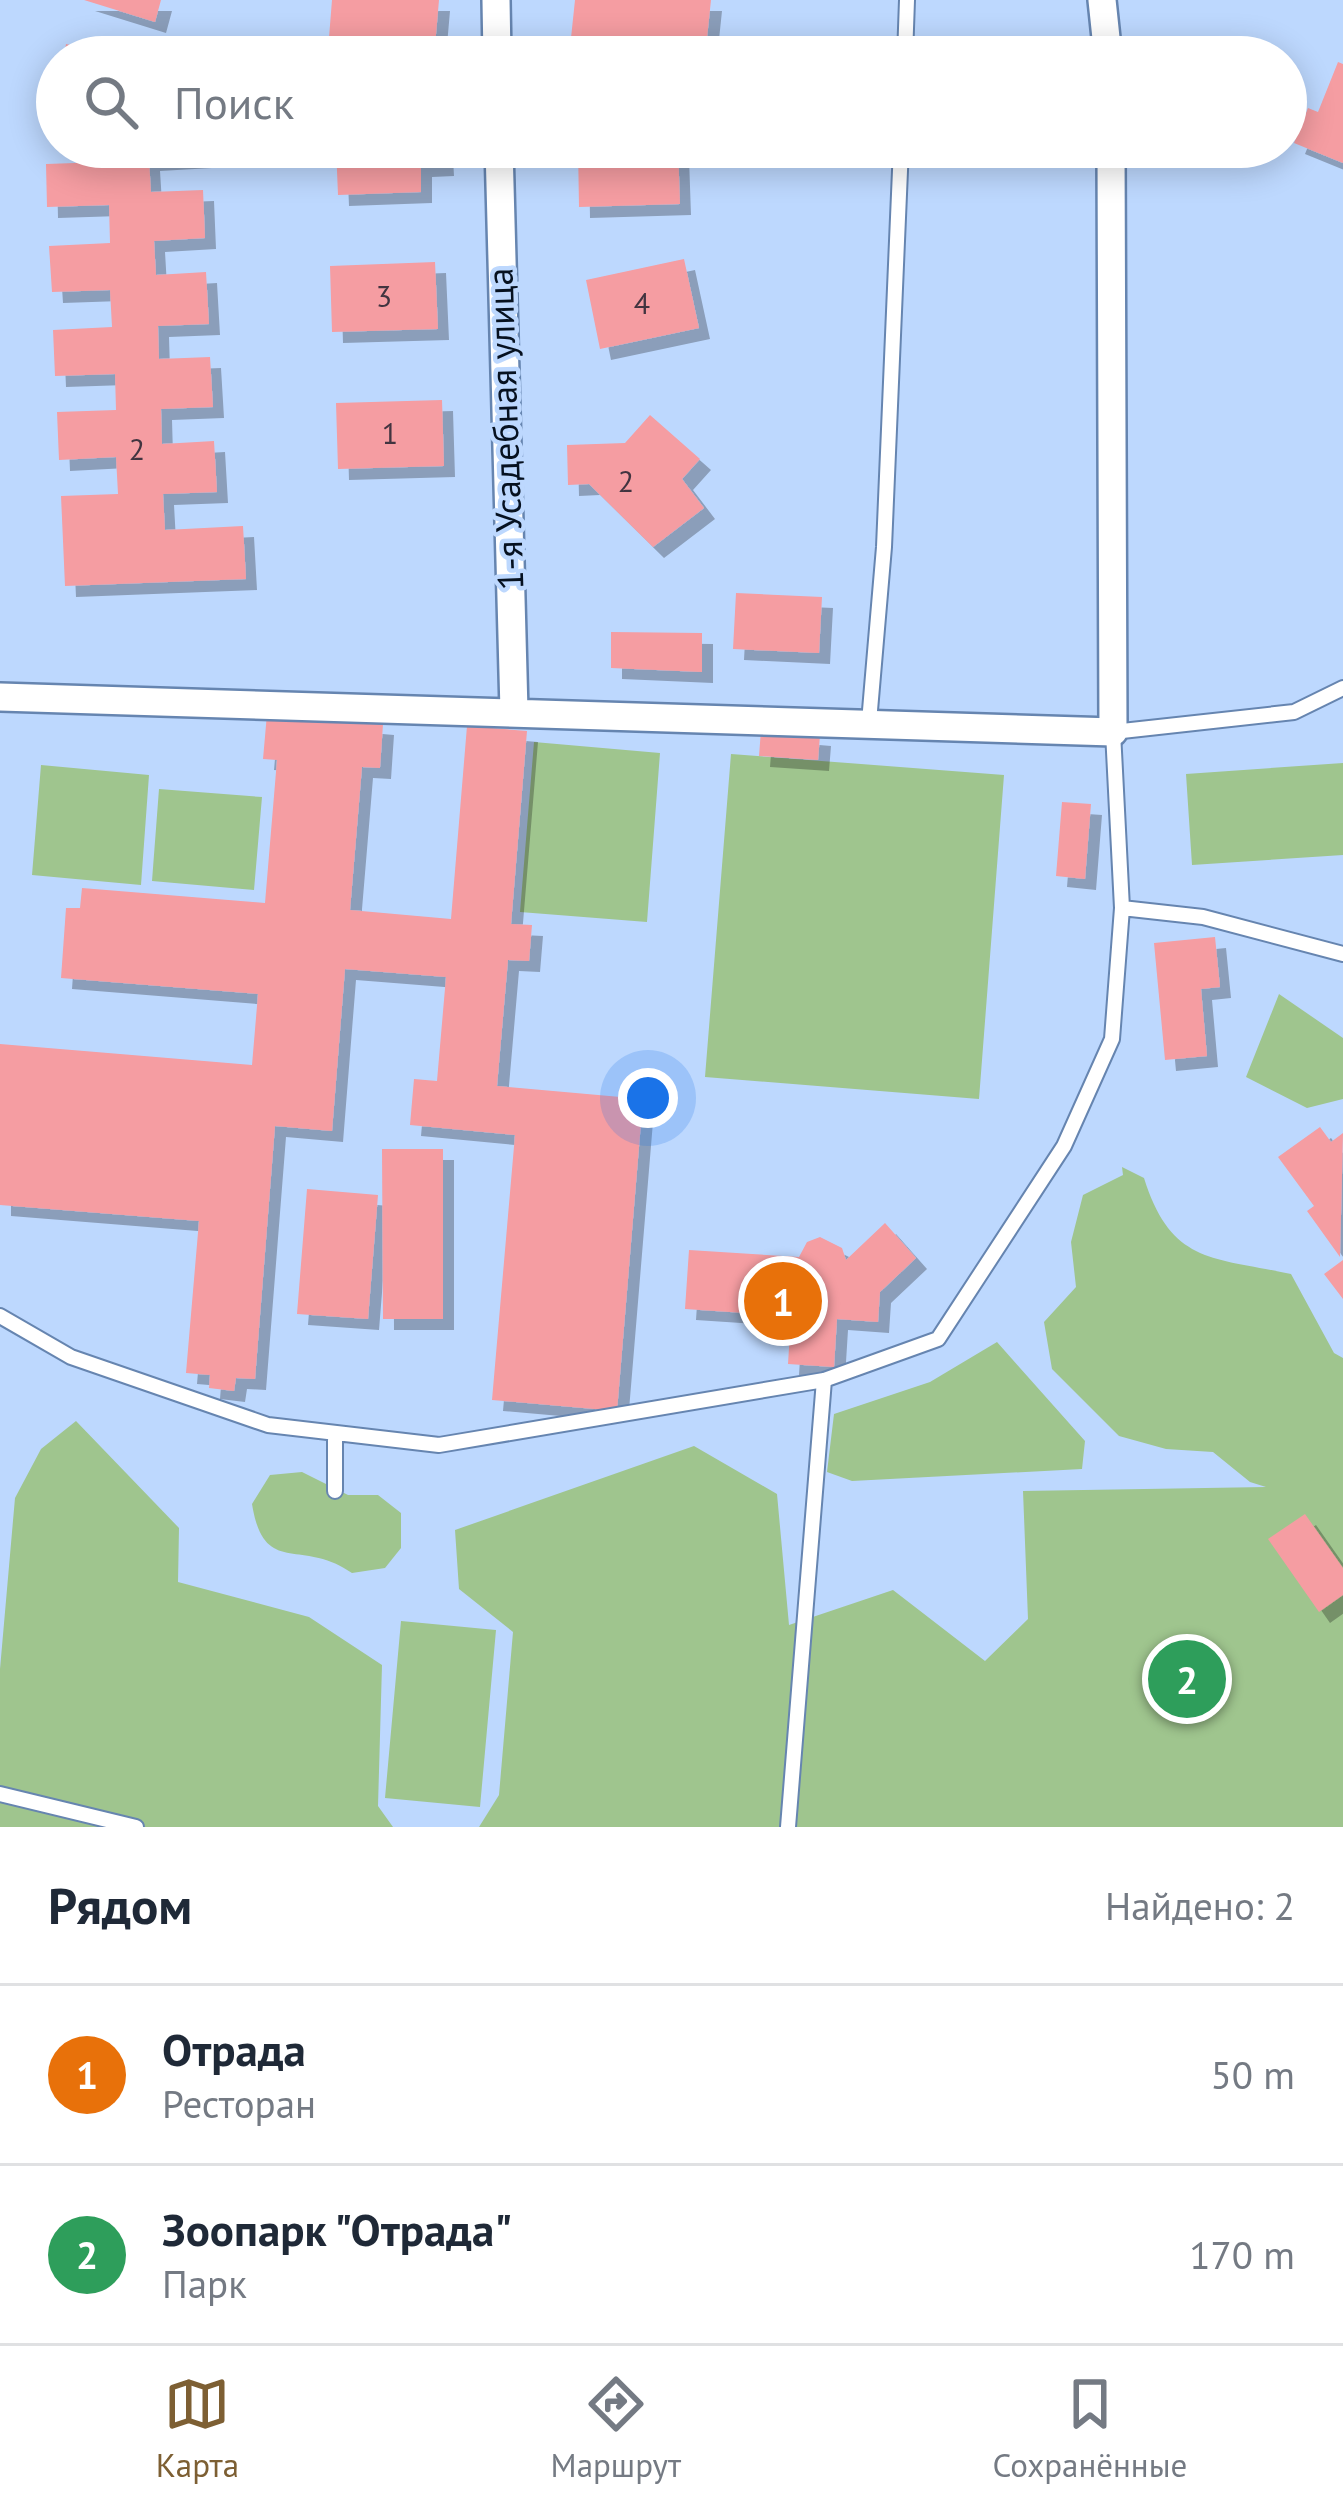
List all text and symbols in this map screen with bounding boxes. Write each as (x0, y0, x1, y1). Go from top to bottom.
search box (36, 36, 1307, 168)
icon: search (78, 69, 144, 135)
text: Поиск (174, 73, 294, 131)
street label: 1-я Усадебная улица (475, 267, 534, 591)
house number: 3 (376, 276, 392, 315)
house number: 4 (634, 283, 650, 322)
house number: 1 (382, 413, 398, 452)
house number: 2 (129, 429, 145, 468)
house number: 2 (618, 461, 634, 500)
your location (618, 1068, 678, 1128)
pin: 1 (744, 1256, 822, 1346)
pin: 2 (1148, 1634, 1226, 1724)
text: Рядом (48, 1872, 192, 1938)
text: Найдено: 2 (1105, 1880, 1295, 1931)
text: Отрада (162, 2020, 306, 2078)
text: 1 (76, 2049, 98, 2100)
text: 50 m (1210, 2049, 1295, 2100)
text: Ресторан (162, 2078, 316, 2129)
text: Зоопарк "Отрада" (162, 2200, 512, 2258)
text: 2 (76, 2229, 98, 2280)
text: 170 m (1189, 2229, 1295, 2280)
text: Парк (162, 2258, 247, 2309)
tab: Карта (156, 2371, 239, 2486)
tab: Маршрут (551, 2371, 681, 2486)
tab: Сохранённые (993, 2371, 1187, 2486)

